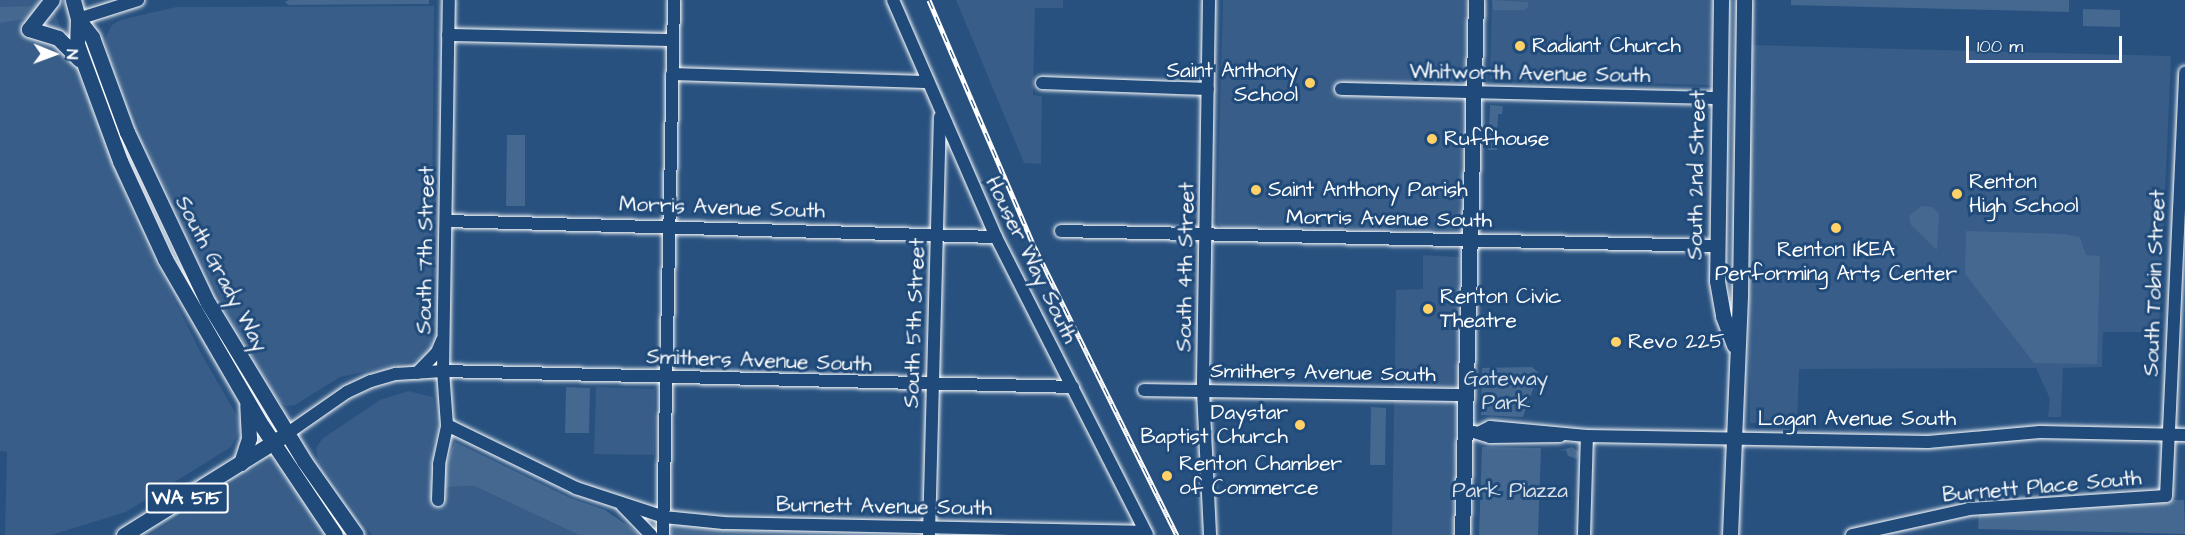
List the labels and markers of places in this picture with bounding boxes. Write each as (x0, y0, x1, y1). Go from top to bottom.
place label: Radiant Church (1532, 33, 1681, 59)
marker: Radiant Church (1513, 39, 1527, 53)
place label: Saint Anthony School (1167, 58, 1298, 108)
marker: Saint Anthony School (1303, 76, 1317, 90)
place label: Ruffhouse (1444, 126, 1549, 152)
marker: Ruffhouse (1425, 132, 1439, 146)
place label: Renton High School (1969, 169, 2079, 219)
place label: Saint Anthony Parish (1268, 177, 1468, 203)
marker: Saint Anthony Parish (1249, 183, 1263, 197)
marker: Renton High School (1950, 187, 1964, 201)
marker: Renton IKEA Performing Arts Center (1829, 221, 1843, 235)
place label: Renton IKEA Performing Arts Center (1715, 237, 1957, 287)
place label: Renton Civic Theatre (1440, 284, 1561, 334)
marker: Renton Civic Theatre (1421, 302, 1435, 316)
place label: Revo 225 (1628, 329, 1724, 355)
marker: Revo 225 (1609, 335, 1623, 349)
place label: Daystar Baptist Church (1140, 400, 1288, 450)
marker: Daystar Baptist Church (1293, 418, 1307, 432)
place label: Renton Chamber of Commerce (1179, 451, 1342, 501)
marker: Renton Chamber of Commerce (1160, 469, 1174, 483)

